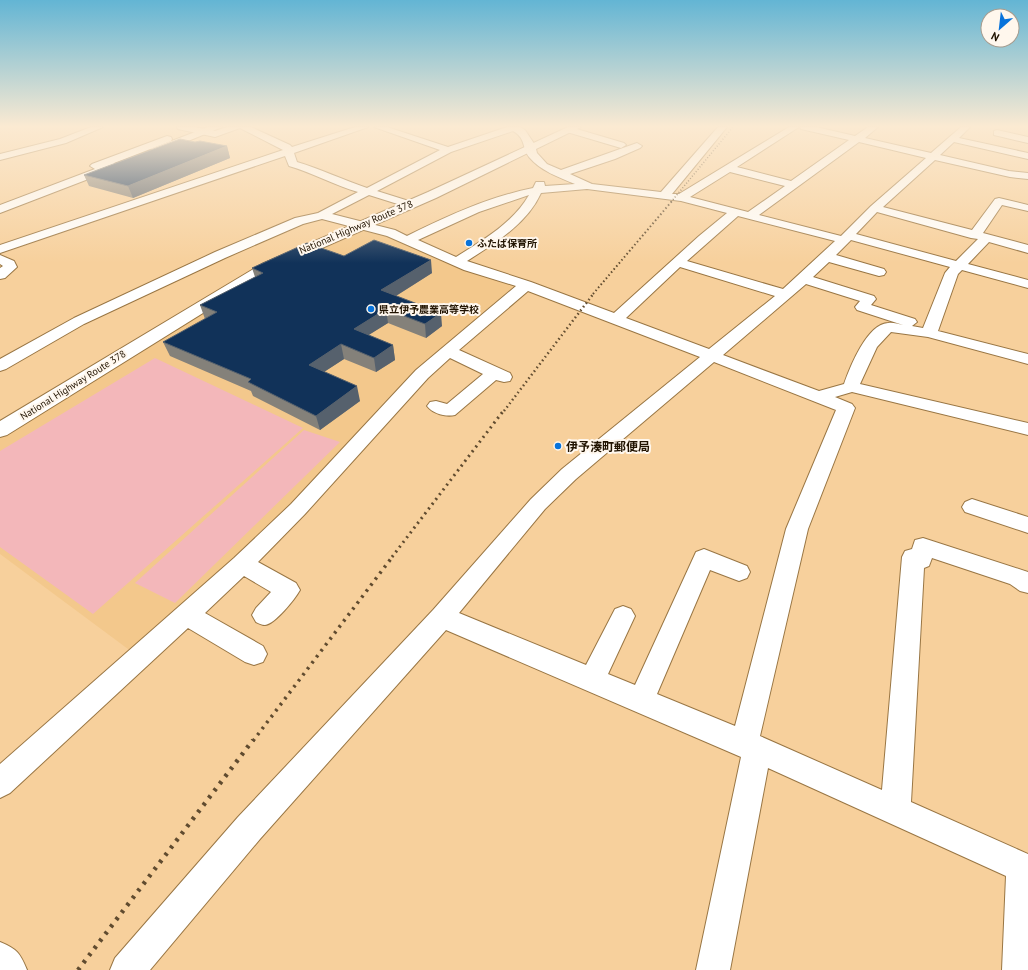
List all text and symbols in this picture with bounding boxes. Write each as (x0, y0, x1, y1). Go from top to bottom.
north arrow (980, 8, 1020, 48)
text: N (989, 29, 1002, 45)
street label: National Highway Route 378 (297, 197, 415, 257)
place label: ふたば保育所 (477, 237, 537, 250)
marker: ふたば保育所 (464, 238, 474, 248)
place label: 県立伊予農業高等学校 (379, 303, 479, 316)
marker: 県立伊予農業高等学校 (366, 304, 376, 314)
street label: National Highway Route 378 (18, 347, 128, 423)
place label: 伊予湊町郵便局 (566, 439, 650, 454)
marker: 伊予湊町郵便局 (553, 441, 563, 451)

